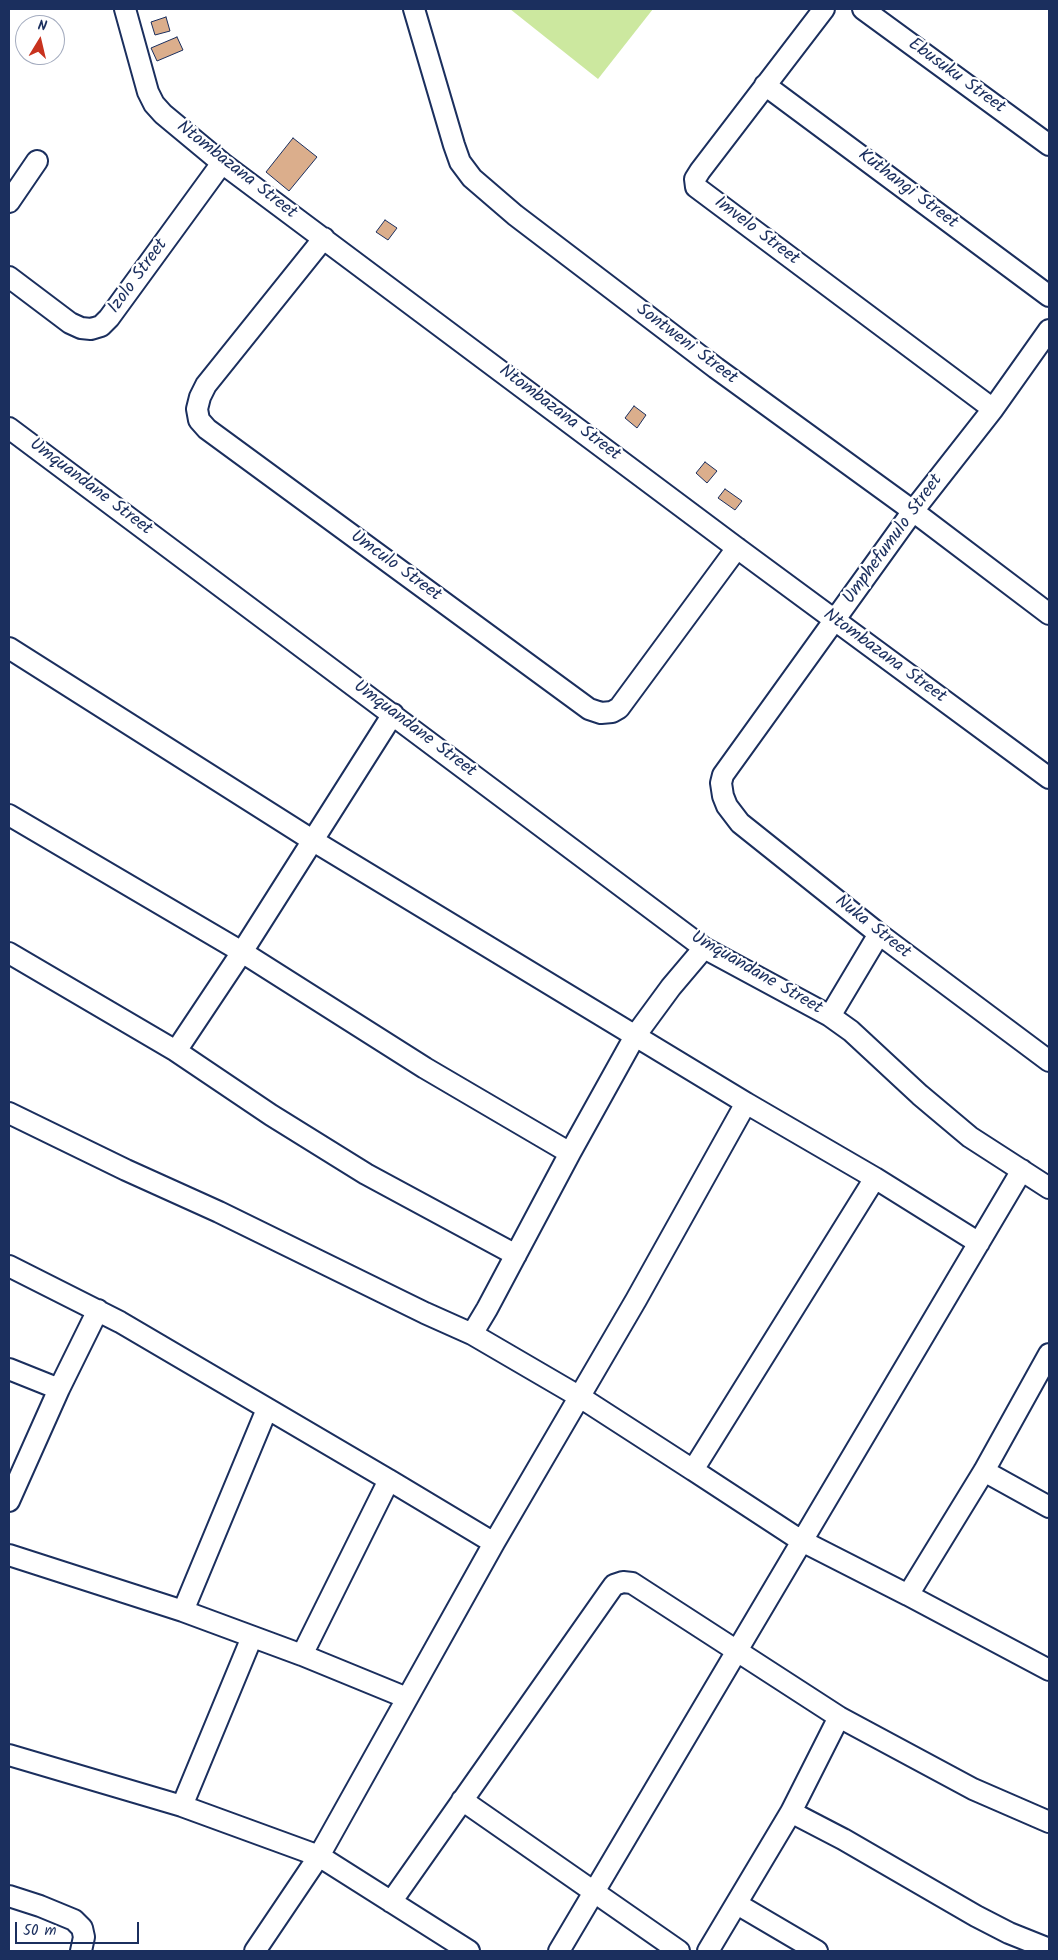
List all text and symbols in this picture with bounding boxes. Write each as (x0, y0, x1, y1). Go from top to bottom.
north arrow (15, 15, 65, 65)
text: N (36, 15, 48, 38)
street label: Ebusuku Street (903, 34, 1009, 120)
street label: Ntombazana Street (172, 117, 300, 225)
street label: Kuthangi Street (853, 145, 961, 235)
street label: Imvelo Street (709, 193, 803, 271)
street label: Izolo Street (105, 235, 173, 319)
street label: Sontweni Street (631, 300, 741, 390)
street label: Ntombazana Street (494, 361, 624, 467)
street label: Umquandane Street (24, 435, 156, 541)
street label: Umphefumulo Street (840, 471, 948, 609)
street label: Umculo Street (345, 527, 445, 607)
street label: Ntombazana Street (818, 605, 950, 709)
street label: Umquandane Street (348, 677, 480, 783)
street label: Nuka Street (830, 892, 914, 964)
street label: Umquandane Street (686, 928, 826, 1020)
scale bar (18, 1912, 141, 1944)
text: 50 m (23, 1919, 57, 1943)

